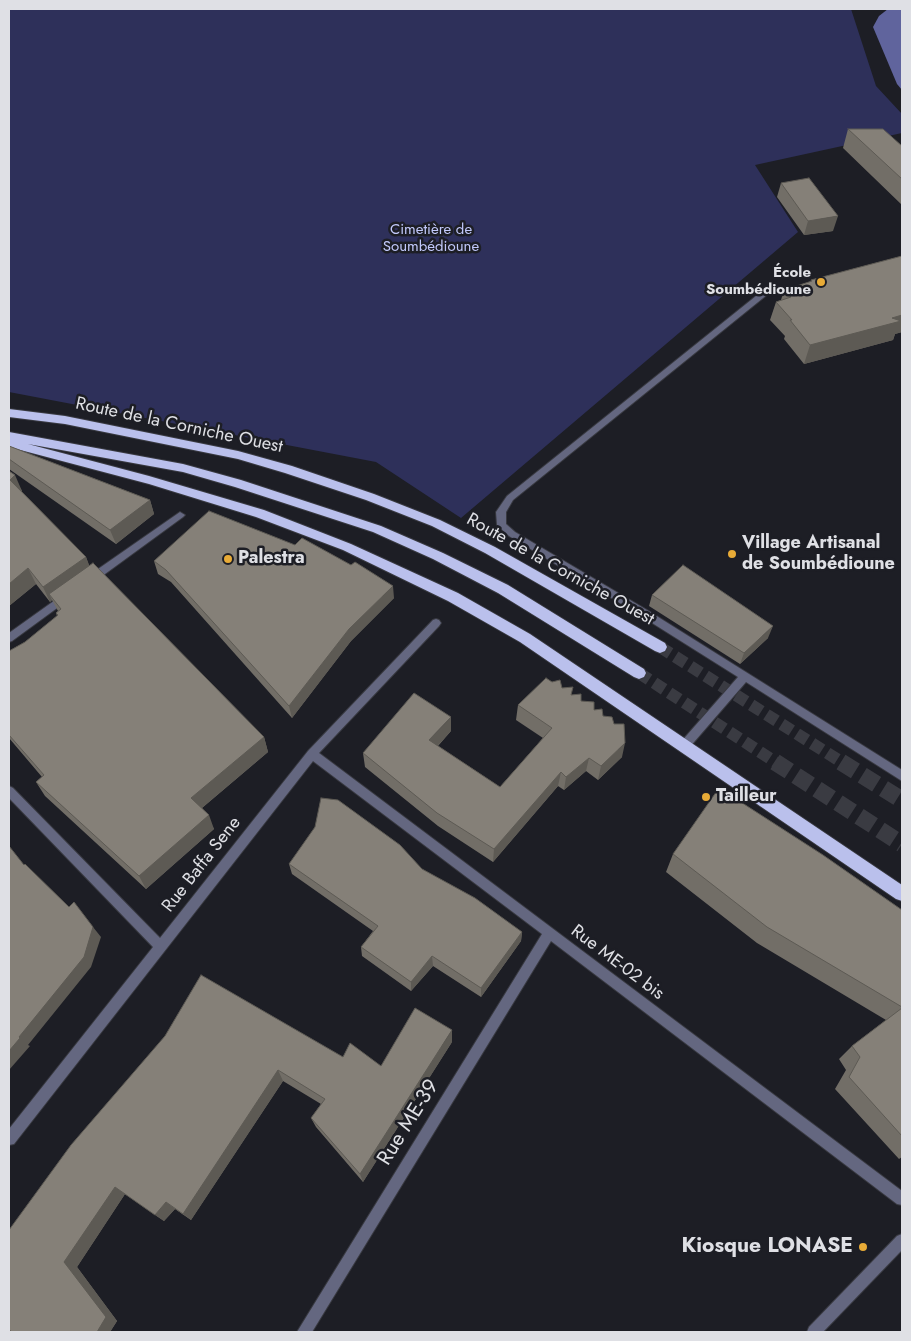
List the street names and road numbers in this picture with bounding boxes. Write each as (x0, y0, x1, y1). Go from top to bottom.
street label: Route de la Corniche Ouest (73, 393, 285, 459)
street label: Route de la Corniche Ouest (462, 509, 658, 631)
street label: Rue Baffa Sene (158, 813, 246, 917)
street label: Rue ME-02 bis (566, 921, 668, 1005)
street label: Rue ME-39 (373, 1075, 445, 1171)

